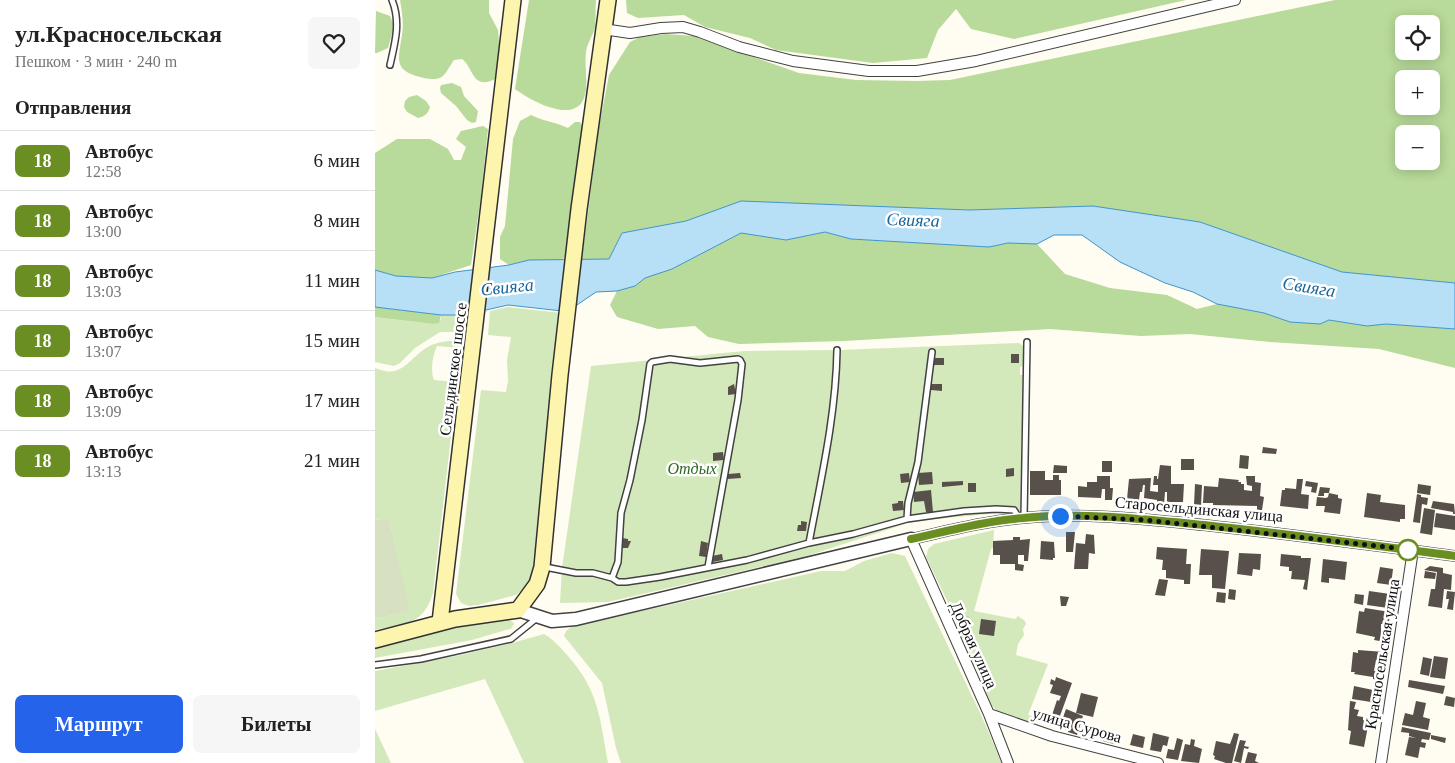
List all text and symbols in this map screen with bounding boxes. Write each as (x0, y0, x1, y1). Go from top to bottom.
map controls (1395, 15, 1440, 170)
button: locate (1395, 15, 1440, 60)
button: heart (308, 17, 360, 69)
text: ул.Красносельская (15, 21, 222, 47)
text: Пешком · 3 мин · 240 m (15, 53, 177, 70)
button: + (1395, 70, 1440, 115)
text: Отправления (15, 97, 131, 118)
button: − (1395, 125, 1440, 170)
text: Автобус (85, 141, 153, 162)
text: 6 мин (313, 150, 360, 171)
text: 18 (34, 151, 52, 171)
text: 12:58 (85, 163, 121, 180)
text: Автобус (85, 201, 153, 222)
water label: Свияга (886, 209, 940, 231)
text: 8 мин (313, 210, 360, 231)
text: 18 (34, 211, 52, 231)
text: 13:00 (85, 223, 121, 240)
text: Автобус (85, 261, 153, 282)
text: 11 мин (305, 270, 360, 291)
text: 18 (34, 271, 52, 291)
water label: Свияга (1281, 273, 1337, 301)
water label: Свияга (479, 274, 535, 300)
text: 13:03 (85, 283, 121, 300)
street label: Сельдинское шоссе (436, 301, 471, 437)
text: Автобус (85, 321, 153, 342)
text: 15 мин (304, 330, 360, 351)
text: 18 (34, 331, 52, 351)
text: 13:07 (85, 343, 121, 360)
text: Автобус (85, 381, 153, 402)
text: 17 мин (304, 390, 360, 411)
text: 18 (34, 391, 52, 411)
text: 13:09 (85, 403, 121, 420)
text: Автобус (85, 441, 153, 462)
text: 21 мин (304, 450, 360, 471)
text: 18 (34, 451, 52, 471)
park label: Отдых (667, 460, 717, 477)
text: 13:13 (85, 463, 121, 480)
street label: Старосельдинская улица (1114, 493, 1284, 526)
your location (1048, 504, 1073, 529)
unlabelled marker (1397, 539, 1419, 561)
street label: Красносельская улица (1362, 578, 1403, 731)
street label: Добрая улица (946, 599, 1001, 691)
button: Маршрут (15, 695, 183, 753)
button: Билеты (193, 695, 360, 753)
street label: улица Сурова (1030, 704, 1124, 747)

